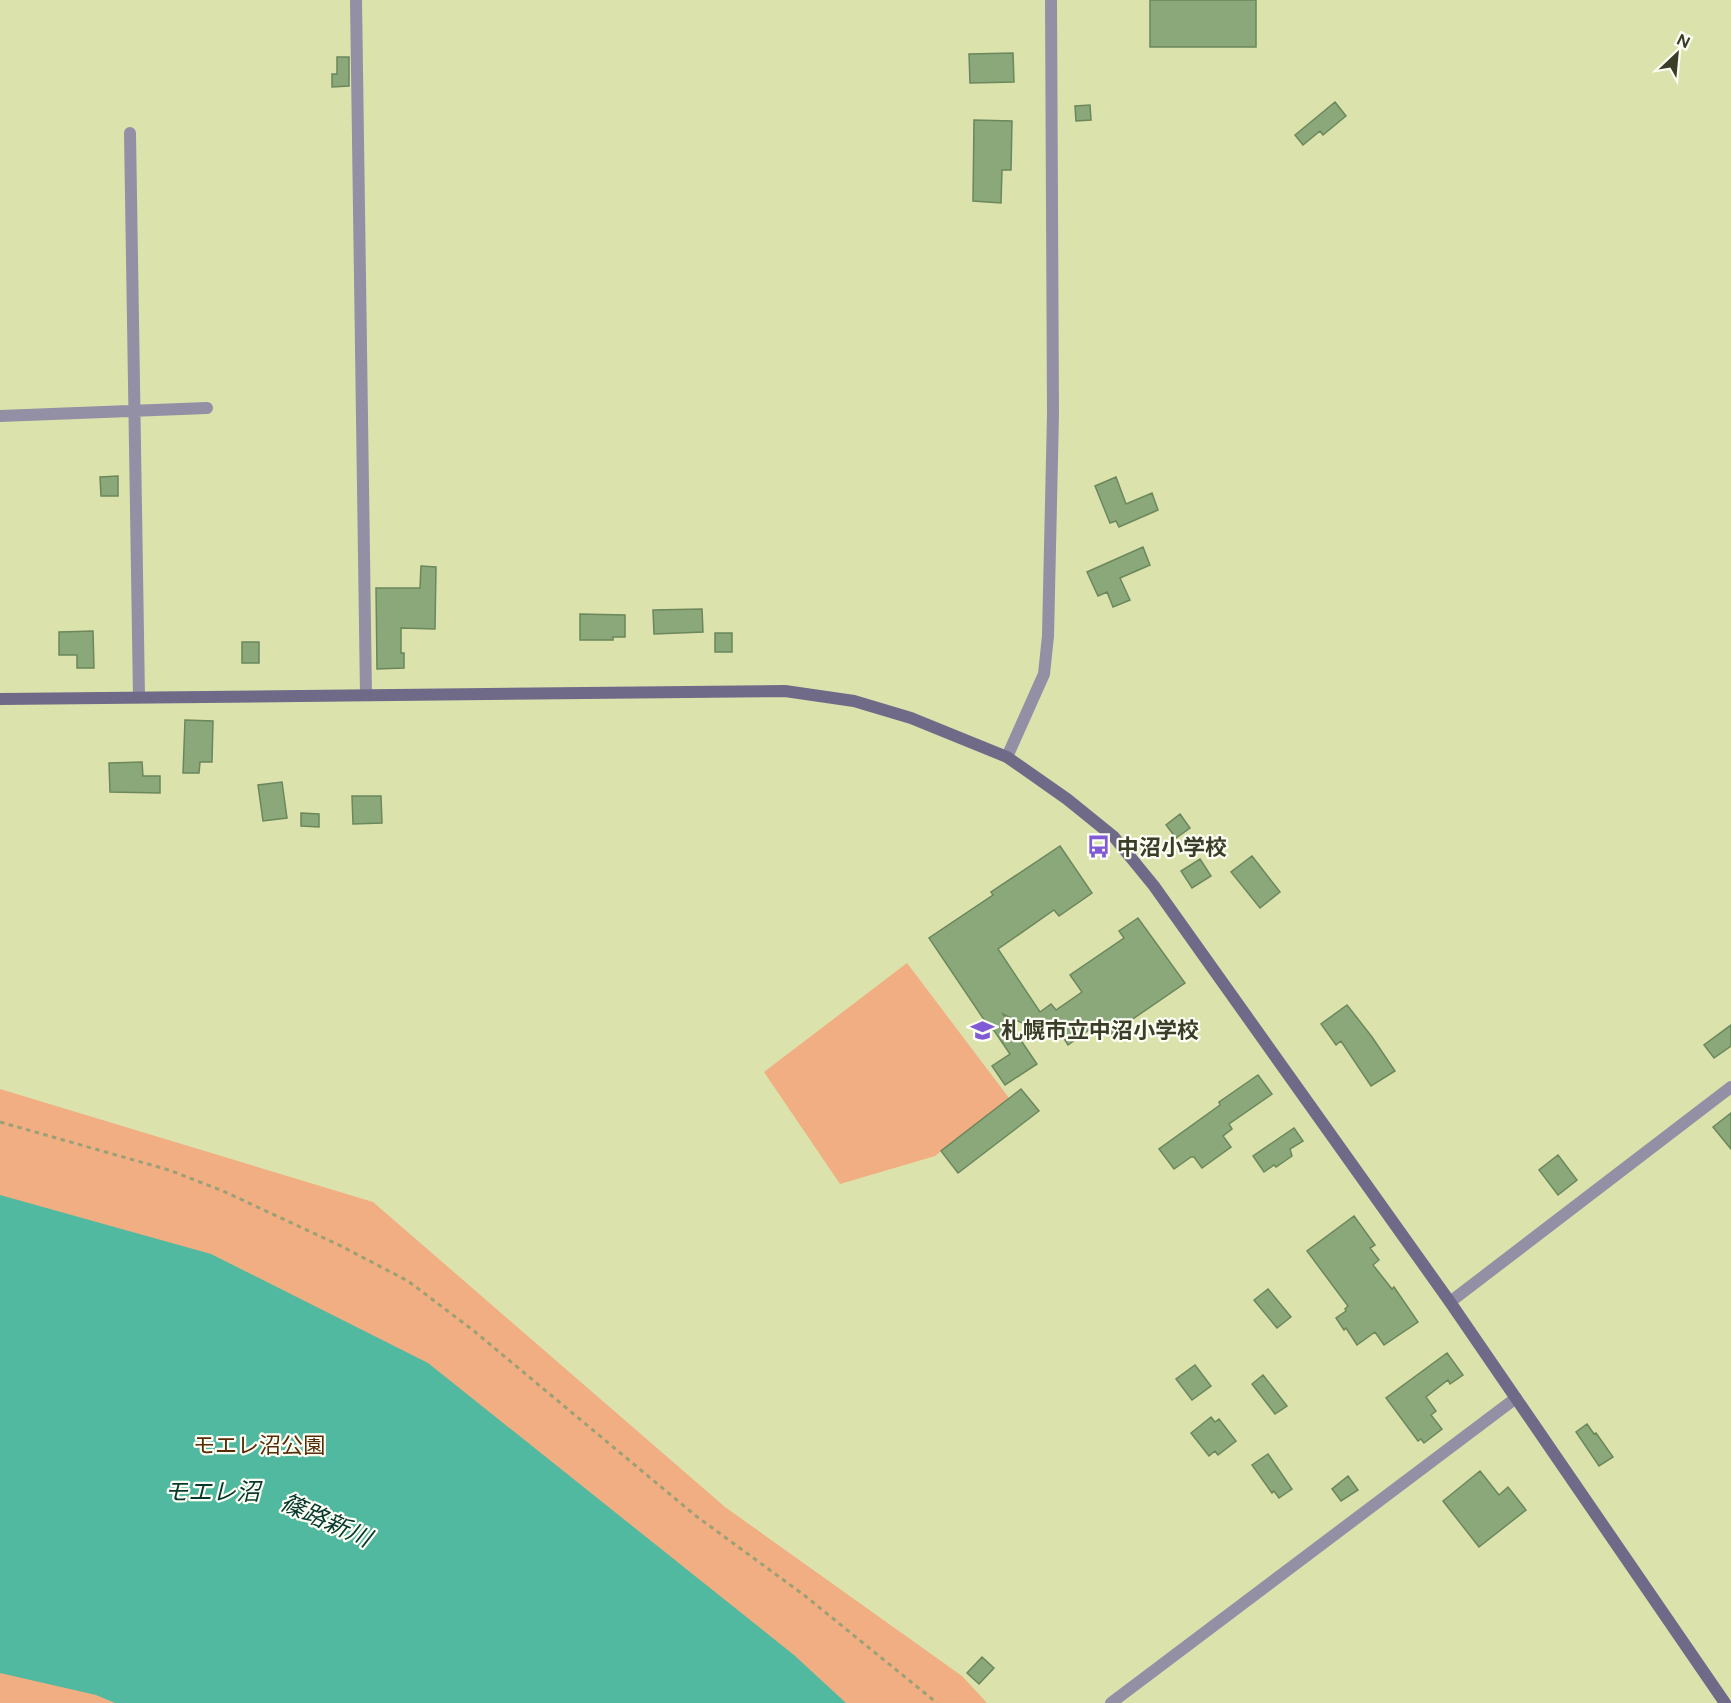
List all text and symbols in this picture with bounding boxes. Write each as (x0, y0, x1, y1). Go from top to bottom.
north arrow (1647, 24, 1707, 84)
text: N (1674, 30, 1693, 52)
bus stop icon: 中沼小学校 (1086, 834, 1112, 860)
place label: 中沼小学校 (1117, 834, 1227, 861)
school or university icon: 札幌市立中沼小学校 (970, 1017, 996, 1043)
place label: 札幌市立中沼小学校 (1001, 1017, 1199, 1044)
park label: モエレ沼公園 (193, 1432, 325, 1459)
water label: モエレ沼 (164, 1477, 263, 1506)
water label: 篠路新川 (276, 1487, 378, 1554)

